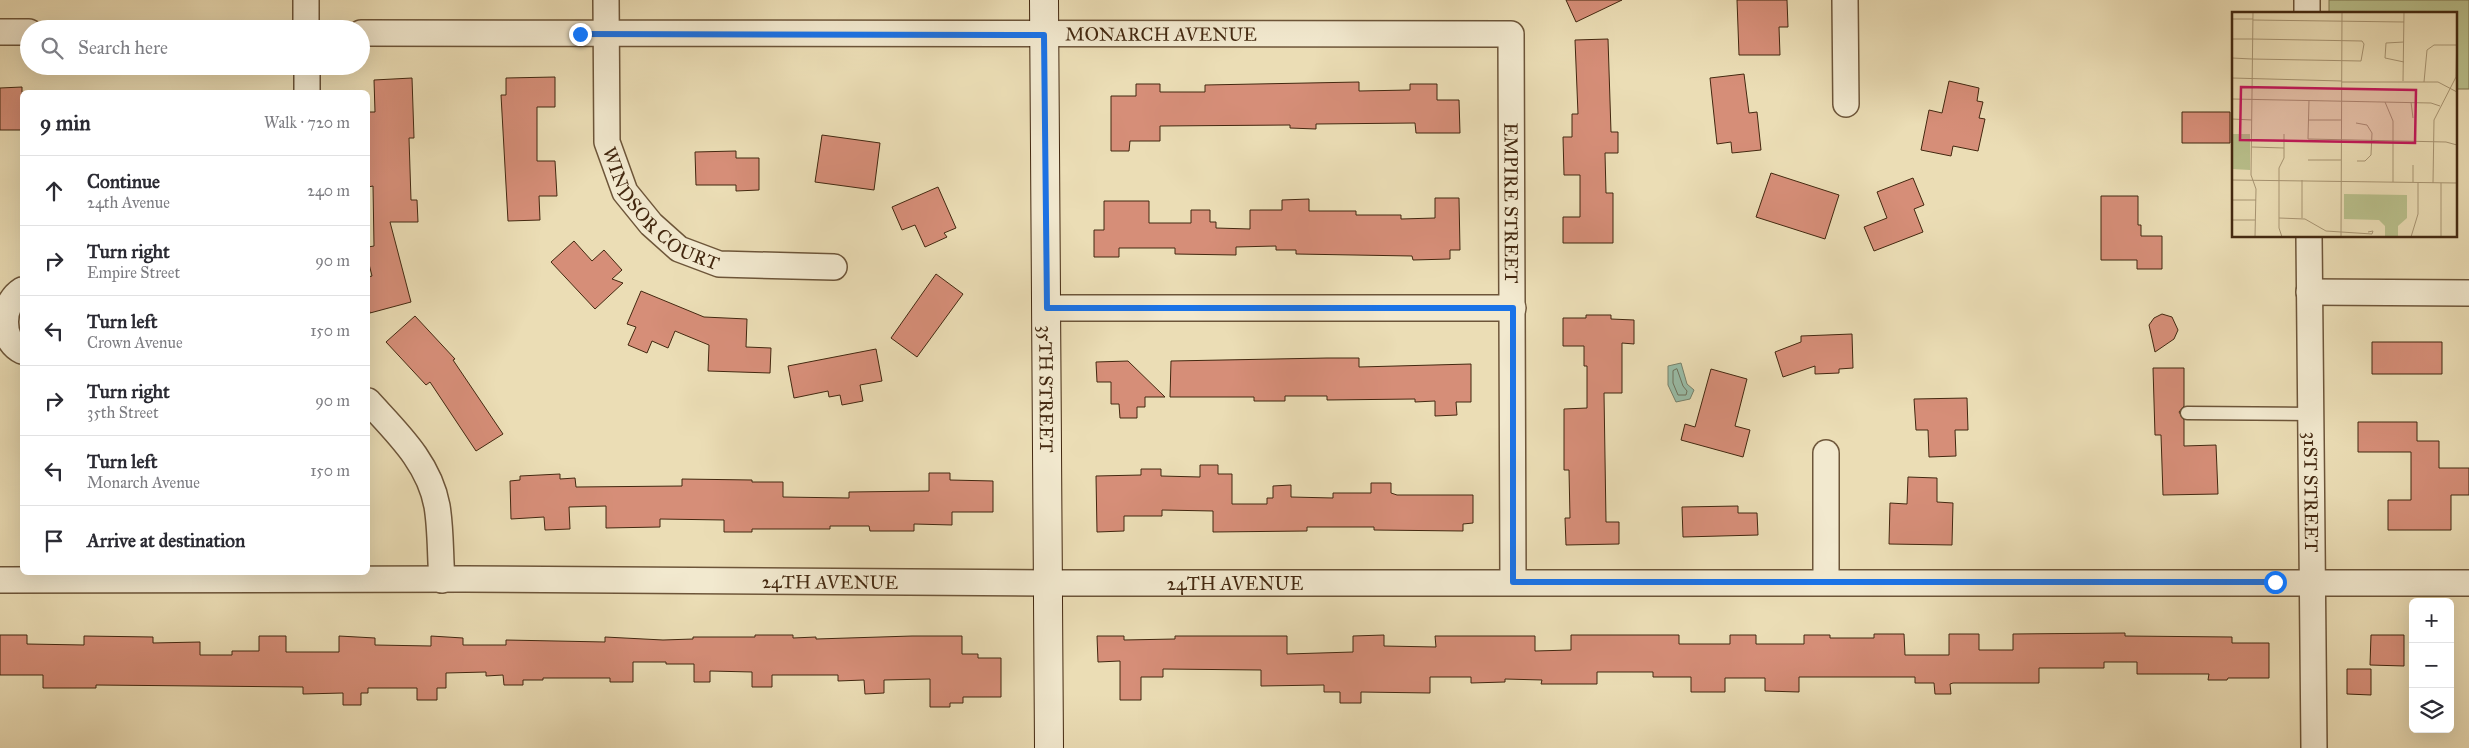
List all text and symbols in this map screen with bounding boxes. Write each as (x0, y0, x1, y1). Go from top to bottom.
inset map (2232, 12, 2456, 238)
search box (20, 20, 370, 75)
route end (569, 23, 592, 46)
street label: MONARCH AVENUE (1065, 23, 1257, 46)
icon: search (38, 34, 66, 62)
text: Search here (78, 36, 168, 59)
text: 9 min (40, 110, 91, 136)
text: Walk · 720 m (264, 113, 350, 132)
street label: EMPIRE STREET (1499, 122, 1523, 284)
street label: WINDSOR COURT (598, 144, 722, 275)
text: Continue (87, 170, 160, 193)
icon: ahead (40, 177, 68, 205)
text: 240 m (307, 181, 350, 200)
text: 24th Avenue (87, 193, 170, 212)
text: Turn right (87, 240, 170, 263)
icon: right (40, 247, 68, 275)
text: 90 m (315, 251, 350, 270)
text: Empire Street (87, 263, 180, 282)
text: Turn left (87, 310, 157, 333)
icon: left (40, 317, 68, 345)
text: 150 m (310, 321, 350, 340)
street label: 35TH STREET (1034, 325, 1058, 453)
text: Crown Avenue (87, 333, 183, 352)
text: Turn right (87, 380, 170, 403)
icon: right (40, 387, 68, 415)
text: 90 m (315, 391, 350, 410)
text: 35th Street (87, 403, 159, 422)
street label: 31ST STREET (2299, 431, 2323, 553)
text: Turn left (87, 450, 157, 473)
icon: left (40, 457, 68, 485)
text: 150 m (310, 461, 350, 480)
text: Monarch Avenue (87, 473, 200, 492)
icon: arrive (40, 527, 68, 555)
text: Arrive at destination (87, 529, 245, 552)
street label: 24TH AVENUE (762, 570, 899, 594)
route start (2264, 571, 2287, 594)
street label: 24TH AVENUE (1167, 572, 1304, 595)
map controls (2409, 598, 2454, 733)
button: + (2409, 598, 2454, 643)
button: − (2409, 643, 2454, 688)
button: layers (2409, 688, 2454, 733)

